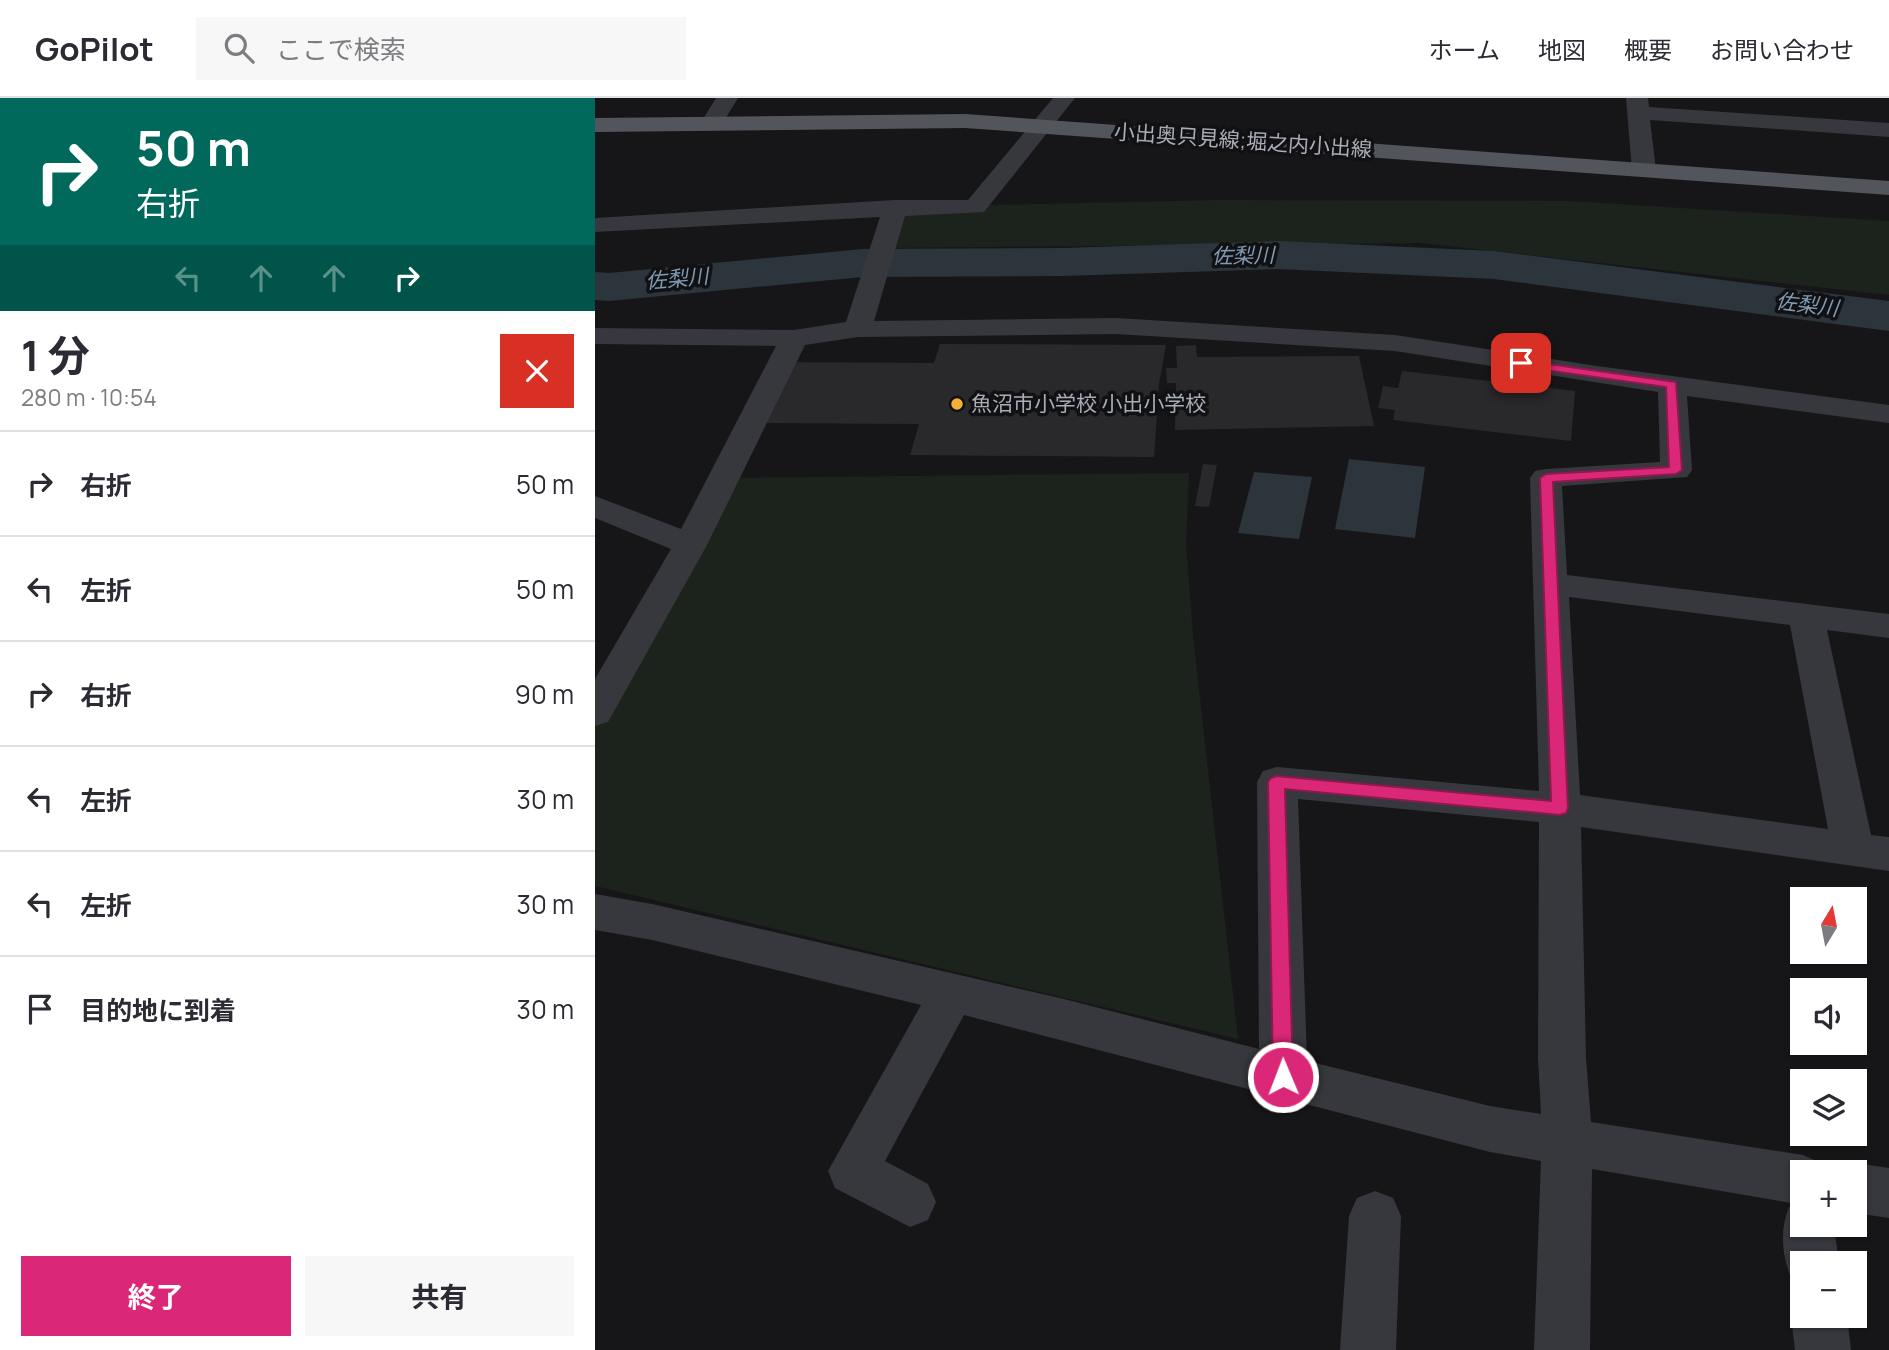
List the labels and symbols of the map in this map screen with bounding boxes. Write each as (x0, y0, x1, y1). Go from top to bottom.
street label: 小出奥只見線;堀之内小出線 (1113, 117, 1373, 163)
water label: 佐梨川 (1211, 240, 1277, 270)
water label: 佐梨川 (644, 261, 712, 295)
water label: 佐梨川 (1774, 286, 1842, 322)
pin (1491, 333, 1551, 393)
place label: 魚沼市小学校 小出小学校 (971, 389, 1206, 417)
marker: 魚沼市小学校 小出小学校 (949, 396, 965, 412)
north arrow (1790, 887, 1867, 964)
position arrow (1246, 1040, 1320, 1114)

